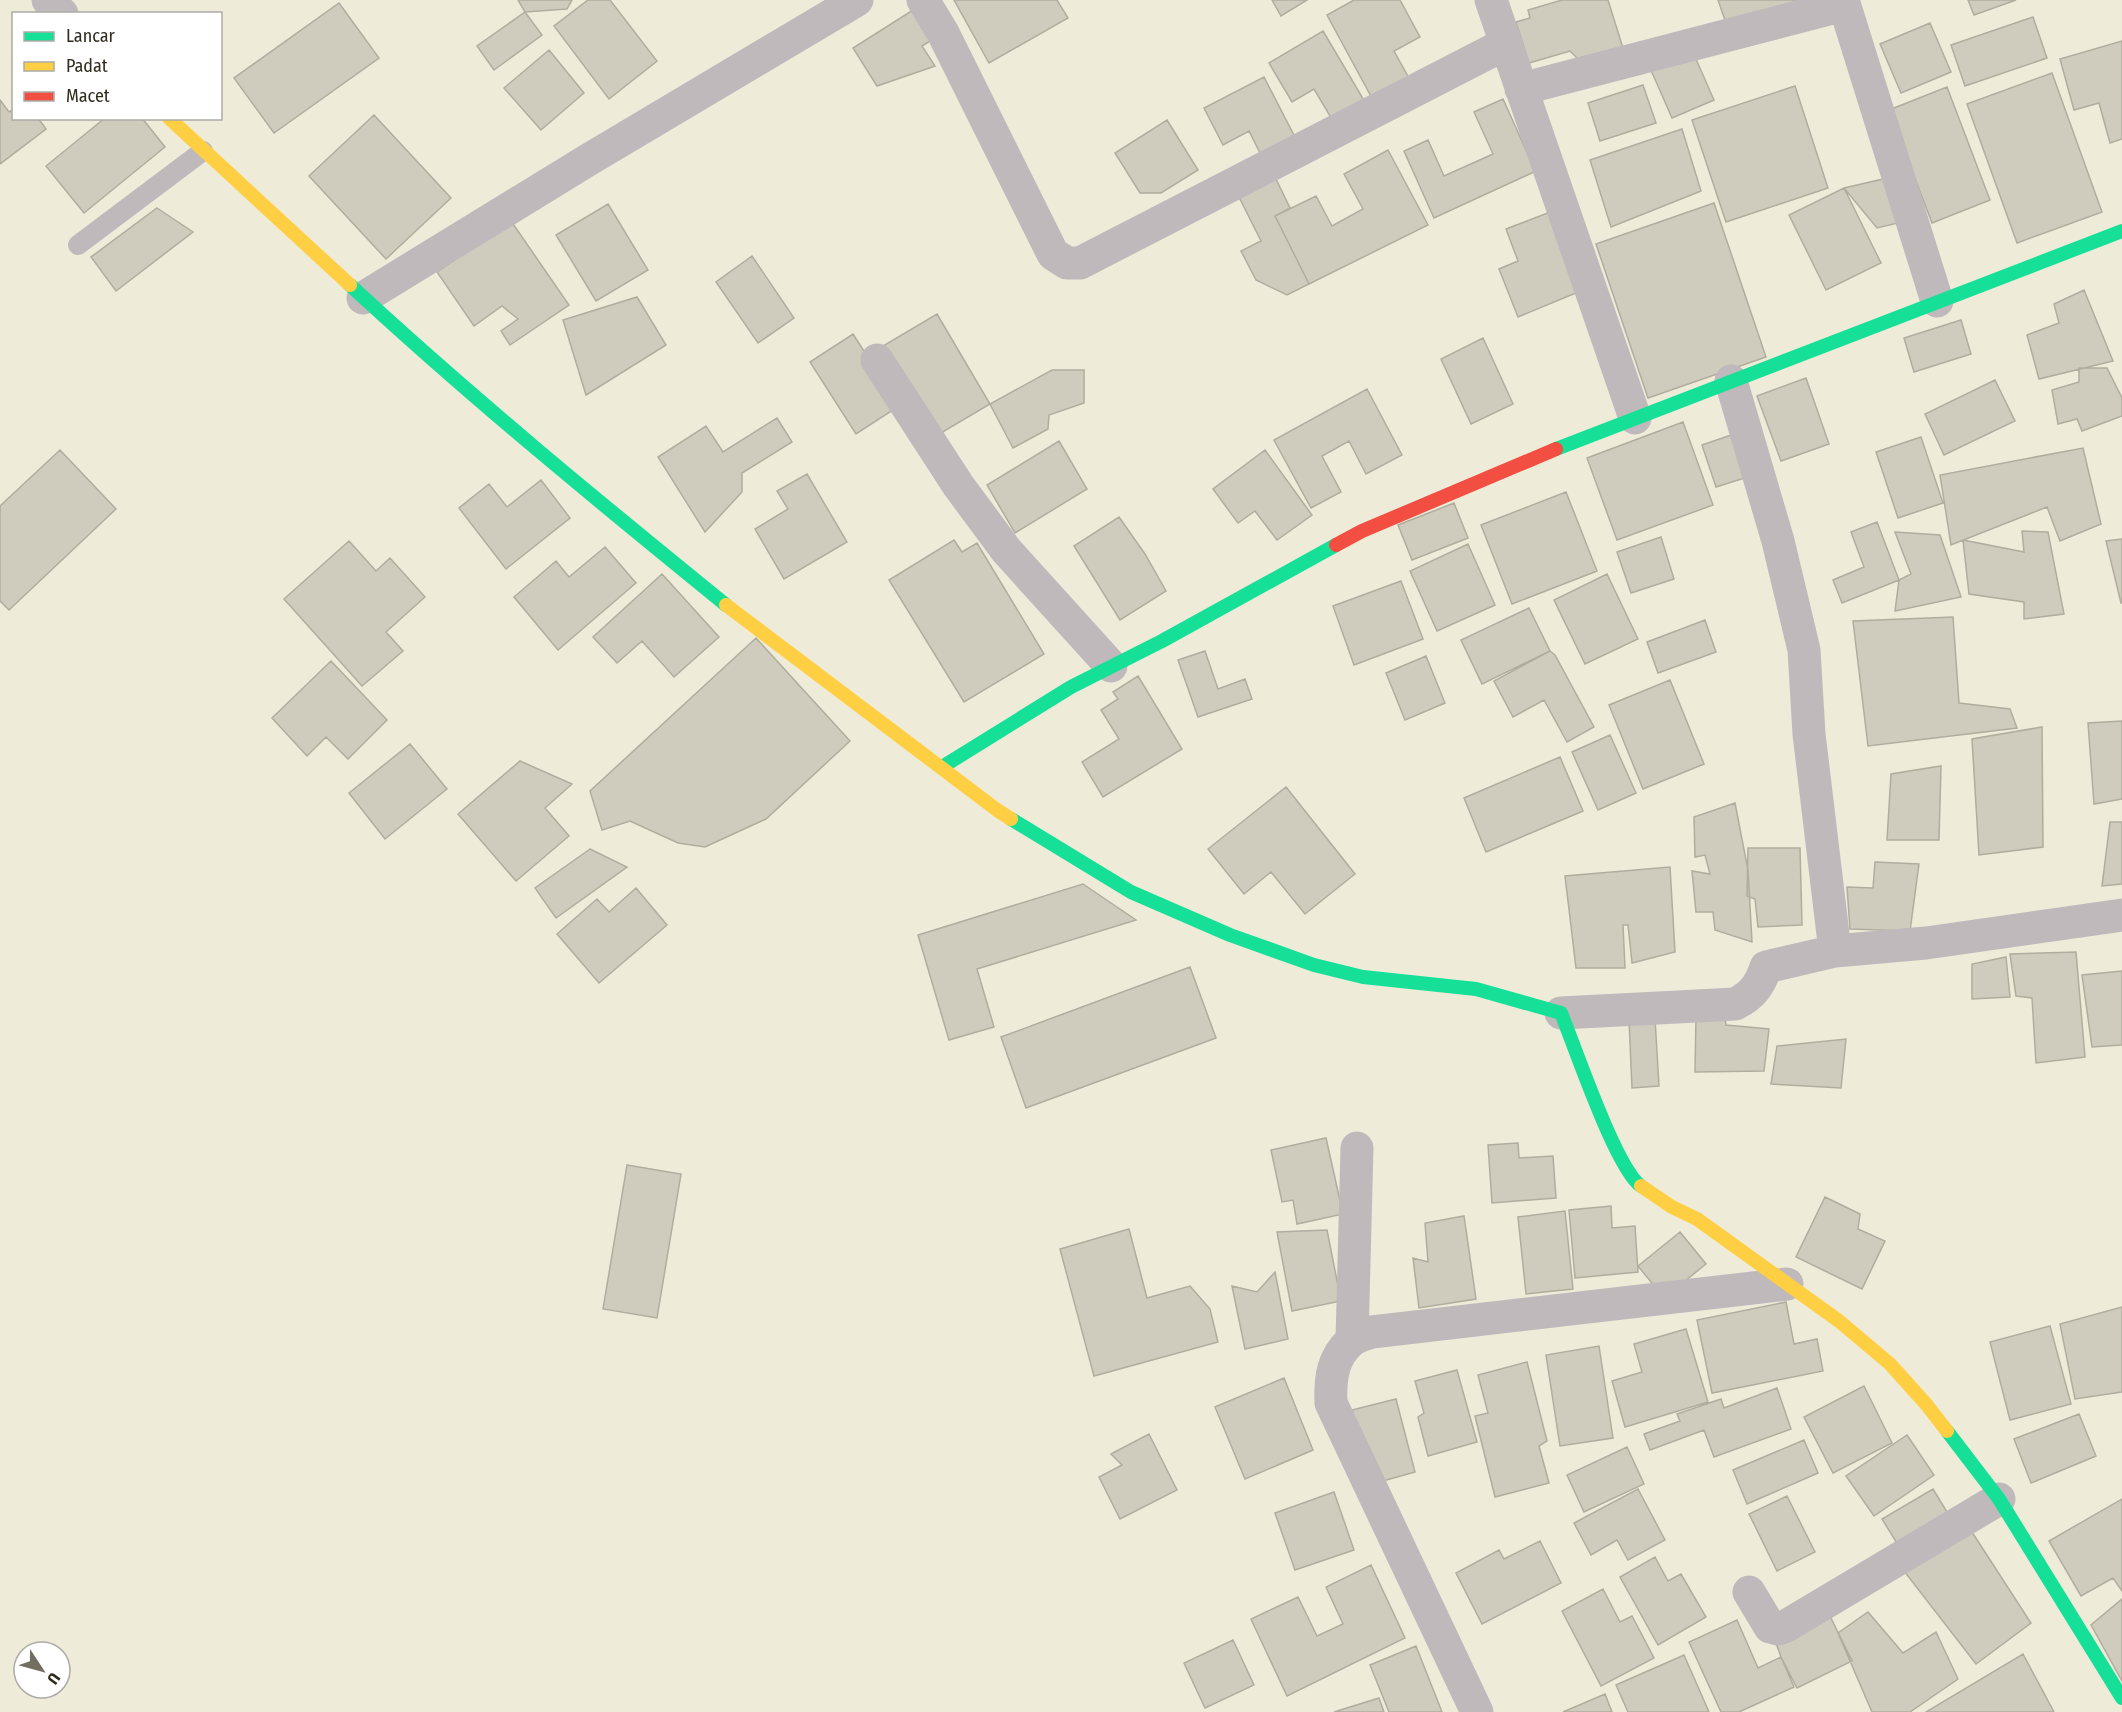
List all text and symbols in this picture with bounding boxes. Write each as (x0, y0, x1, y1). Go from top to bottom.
legend (12, 12, 222, 120)
text: Lancar (66, 25, 115, 47)
text: Padat (66, 55, 108, 77)
text: Macet (66, 85, 110, 107)
north arrow (12, 1640, 72, 1700)
text: U (43, 1669, 64, 1688)

